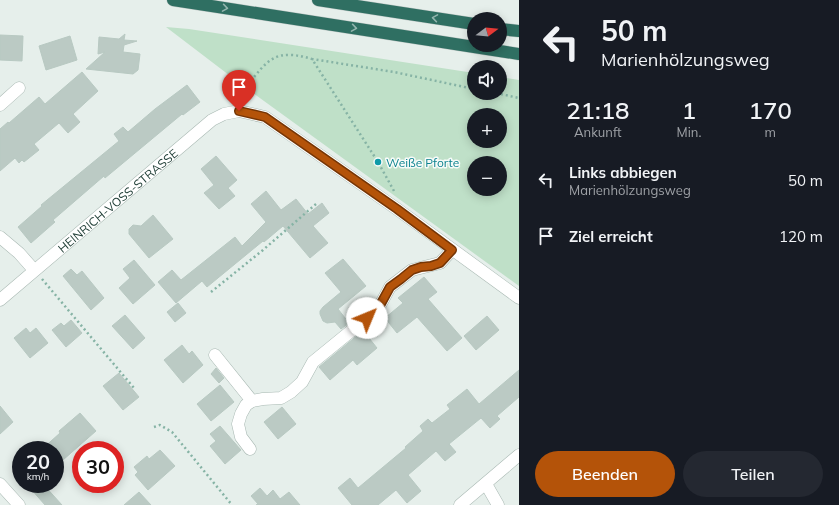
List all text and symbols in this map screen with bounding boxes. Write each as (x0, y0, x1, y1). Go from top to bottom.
one-way arrow (222, 3, 228, 12)
north arrow (467, 12, 507, 52)
map controls (467, 12, 507, 196)
text: 50 m (601, 13, 667, 48)
one-way arrow (432, 15, 439, 23)
icon: left (535, 16, 587, 68)
one-way arrow (351, 23, 357, 32)
text: Marienhölzungsweg (601, 48, 770, 71)
button: sound (467, 60, 507, 100)
pin (222, 70, 256, 111)
icon: arrive (228, 76, 250, 98)
text: 21:18 (566, 95, 629, 125)
text: 1 (682, 95, 696, 125)
text: 170 (749, 95, 792, 125)
button: + (467, 108, 507, 148)
text: Ankunft (574, 124, 622, 140)
text: Min. (677, 124, 701, 140)
text: m (765, 124, 776, 140)
street label: HEINRICH-VOSS-STRASSE (54, 145, 180, 255)
place label: Weiße Pforte (386, 155, 459, 170)
button: − (467, 156, 507, 196)
marker: Weiße Pforte (373, 157, 383, 167)
text: Links abbiegen (569, 163, 677, 182)
icon: left (535, 169, 557, 191)
text: 50 m (788, 171, 823, 190)
text: Marienhölzungsweg (569, 182, 691, 198)
icon: arrive (535, 225, 557, 247)
text: Ziel erreicht (569, 227, 653, 246)
text: 120 m (779, 227, 823, 246)
position arrow (346, 297, 388, 339)
speed limit sign: 30 (72, 441, 124, 493)
text: 20 (26, 449, 50, 474)
button: Beenden (535, 451, 675, 497)
button: Teilen (683, 451, 823, 497)
text: km/h (27, 470, 49, 483)

